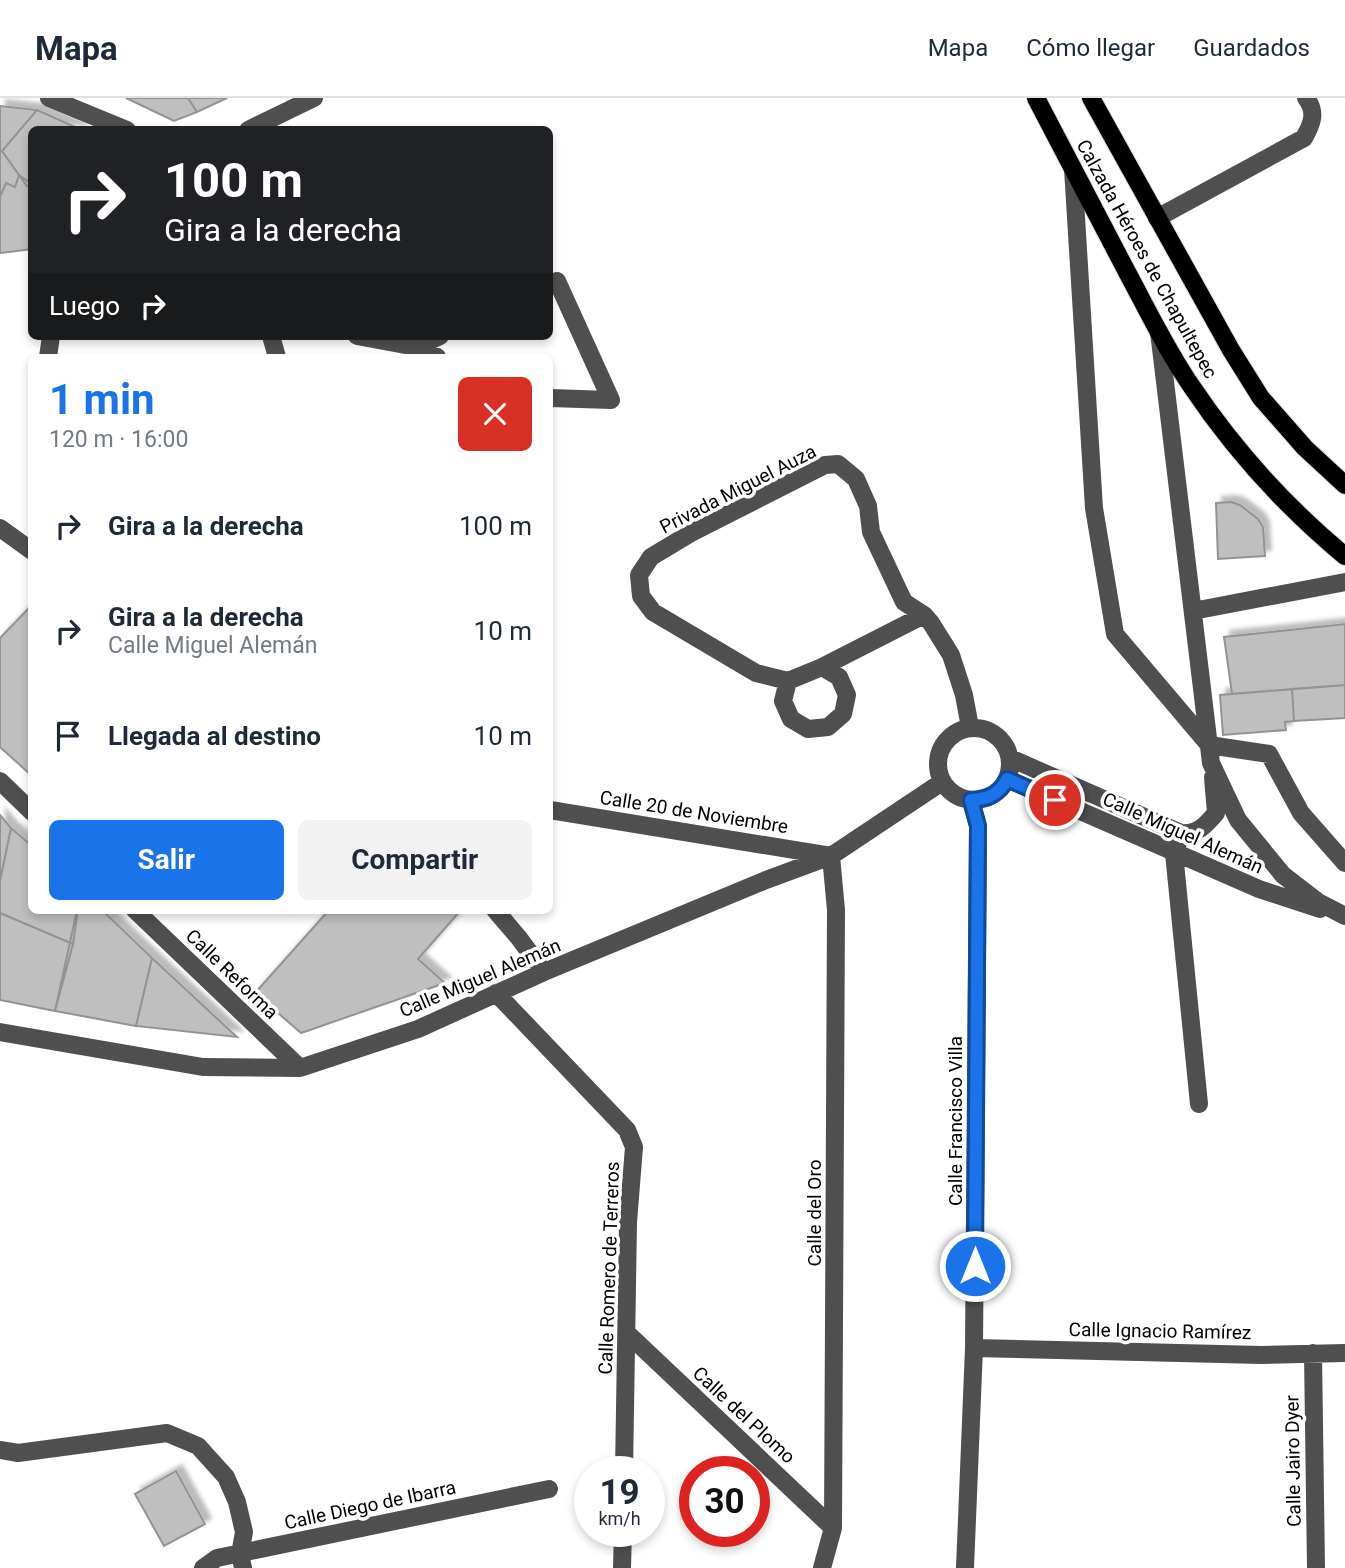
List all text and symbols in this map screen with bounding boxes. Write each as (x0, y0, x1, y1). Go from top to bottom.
text: Mapa (35, 29, 118, 68)
text: Mapa (928, 34, 988, 62)
text: Cómo llegar (1026, 34, 1155, 62)
text: Guardados (1193, 34, 1310, 62)
street label: Calzada Héroes de Chapultepec (1072, 136, 1222, 383)
text: 100 m (164, 152, 303, 209)
icon: right (49, 154, 140, 245)
text: Gira a la derecha (164, 211, 402, 249)
icon: right (134, 287, 172, 325)
text: Luego (49, 291, 120, 321)
text: 1 min (49, 375, 155, 424)
button: close (458, 377, 532, 451)
text: 120 m · 16:00 (49, 426, 188, 453)
street label: Privada Miguel Auza (656, 440, 820, 538)
icon: right (49, 507, 87, 545)
text: Gira a la derecha (108, 511, 304, 541)
text: 100 m (459, 511, 532, 541)
text: Gira a la derecha (108, 602, 304, 632)
icon: right (49, 612, 87, 650)
text: 10 m (474, 616, 532, 646)
text: Calle Miguel Alemán (108, 632, 318, 659)
icon: arrive (49, 717, 87, 755)
text: Llegada al destino (108, 721, 321, 751)
text: 10 m (474, 721, 532, 751)
pin (1025, 770, 1085, 830)
icon: arrive (1036, 781, 1074, 819)
street label: Calle 20 de Noviembre (598, 786, 790, 838)
street label: Calle Miguel Alemán (1099, 787, 1267, 879)
button: Salir (49, 820, 284, 900)
button: Compartir (298, 820, 532, 900)
street label: Calle Reforma (181, 924, 283, 1024)
street label: Calle Miguel Alemán (396, 934, 564, 1022)
street label: Calle Francisco Villa (944, 1036, 967, 1206)
street label: Calle del Oro (803, 1159, 826, 1267)
street label: Calle Romero de Terreros (594, 1161, 624, 1375)
position arrow (938, 1229, 1012, 1303)
street label: Calle Ignacio Ramírez (1068, 1318, 1252, 1344)
street label: Calle del Plomo (688, 1362, 800, 1468)
street label: Calle Jairo Dyer (1280, 1394, 1306, 1527)
speed limit sign: 30 (679, 1456, 770, 1547)
text: 19 (599, 1472, 640, 1513)
street label: Calle Diego de Ibarra (282, 1476, 458, 1534)
text: km/h (598, 1508, 641, 1529)

